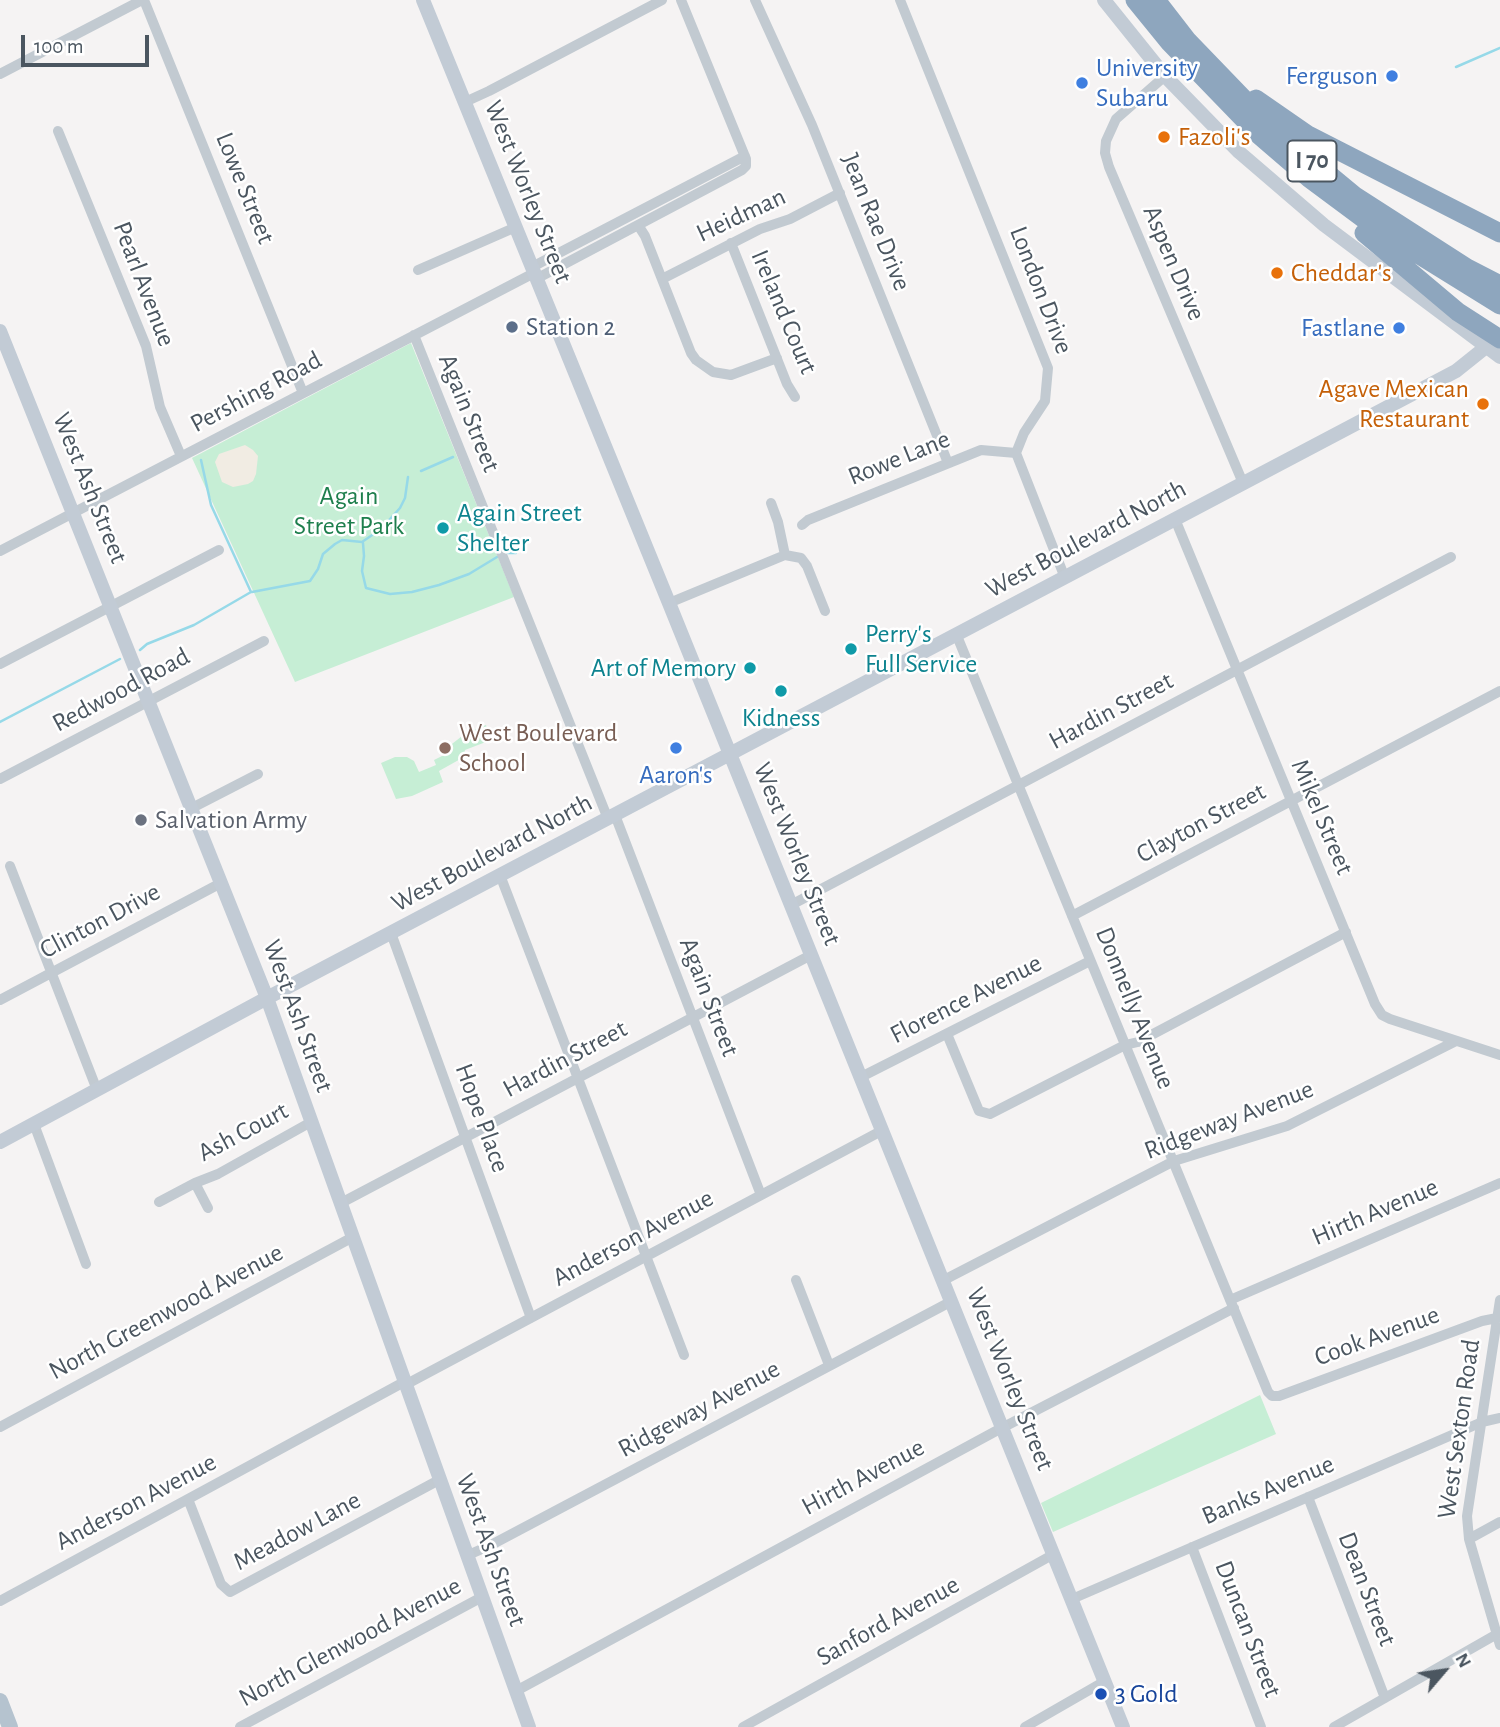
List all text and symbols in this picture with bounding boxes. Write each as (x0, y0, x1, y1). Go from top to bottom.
scale bar (24, 21, 152, 65)
text: 100 m (34, 36, 84, 57)
place label: University Subaru (1096, 52, 1198, 114)
place label: Ferguson (1286, 60, 1378, 92)
marker: Ferguson (1384, 68, 1400, 84)
marker: University Subaru (1074, 75, 1090, 91)
street label: West Worley Street (477, 96, 579, 288)
place label: Fazoli's (1178, 121, 1250, 153)
street label: Lowe Street (209, 128, 281, 248)
marker: Fazoli's (1156, 129, 1172, 145)
road number: I 70 (1288, 140, 1336, 182)
street label: Jean Rae Drive (834, 149, 918, 295)
street label: Heidman (691, 181, 791, 249)
street label: Aspen Drive (1136, 201, 1212, 325)
street label: Pearl Avenue (106, 217, 182, 351)
street label: London Drive (1002, 222, 1080, 358)
street label: Ireland Court (744, 245, 824, 379)
place label: Cheddar's (1291, 257, 1392, 289)
marker: Cheddar's (1269, 265, 1285, 281)
place label: Station 2 (526, 311, 615, 343)
place label: Fastlane (1301, 312, 1385, 344)
marker: Station 2 (504, 319, 520, 335)
marker: Fastlane (1391, 320, 1407, 336)
street label: Pershing Road (185, 344, 327, 440)
street label: Again Street (431, 349, 507, 477)
place label: Agave Mexican Restaurant (1319, 373, 1469, 434)
marker: Agave Mexican Restaurant (1475, 396, 1491, 412)
street label: West Ash Street (46, 408, 134, 568)
street label: Rowe Lane (843, 423, 955, 493)
street label: West Boulevard North (980, 473, 1192, 605)
park label: Again Street Park (294, 480, 404, 542)
place label: Again Street Shelter (457, 497, 582, 558)
marker: Again Street Shelter (435, 520, 451, 536)
place label: Perry's Full Service (865, 618, 977, 680)
street label: Redwood Road (47, 641, 195, 739)
marker: Perry's Full Service (843, 641, 859, 657)
place label: Art of Memory (591, 652, 736, 684)
marker: Art of Memory (742, 660, 758, 676)
street label: Hardin Street (1044, 665, 1178, 757)
marker: Kidness (773, 683, 789, 699)
place label: Kidness (742, 702, 820, 734)
place label: West Boulevard School (459, 717, 618, 778)
marker: West Boulevard School (437, 740, 453, 756)
marker: Aaron's (668, 740, 684, 756)
street label: Mikel Street (1284, 755, 1360, 879)
street label: West Worley Street (746, 758, 848, 950)
place label: Aaron's (639, 759, 713, 791)
street label: Clayton Street (1131, 776, 1271, 870)
street label: West Boulevard North (386, 787, 598, 919)
place label: Salvation Army (155, 804, 307, 836)
marker: Salvation Army (133, 812, 149, 828)
street label: Clinton Drive (34, 876, 166, 966)
street label: Donnelly Avenue (1088, 922, 1182, 1094)
street label: Again Street (672, 933, 746, 1061)
street label: West Ash Street (256, 936, 340, 1096)
street label: Florence Avenue (885, 947, 1047, 1051)
street label: Hardin Street (498, 1013, 632, 1105)
street label: Hope Place (448, 1059, 516, 1177)
street label: Ridgeway Avenue (1140, 1073, 1318, 1167)
street label: Ash Court (192, 1095, 294, 1169)
street label: Hirth Avenue (1307, 1171, 1443, 1253)
street label: Anderson Avenue (547, 1183, 719, 1293)
street label: North Greenwood Avenue (44, 1237, 288, 1387)
street label: West Worley Street (959, 1283, 1061, 1475)
street label: Cook Avenue (1310, 1299, 1444, 1373)
street label: West Sexton Road (1431, 1337, 1487, 1521)
street label: Ridgeway Avenue (613, 1353, 785, 1465)
street label: Hirth Avenue (796, 1432, 930, 1522)
street label: Anderson Avenue (50, 1447, 222, 1557)
street label: Banks Avenue (1197, 1448, 1339, 1532)
street label: West Ash Street (449, 1470, 533, 1630)
street label: Meadow Lane (228, 1484, 366, 1578)
street label: Dean Street (1331, 1528, 1403, 1650)
street label: Duncan Street (1208, 1556, 1288, 1702)
street label: Sanford Avenue (811, 1569, 965, 1673)
street label: North Glenwood Avenue (234, 1570, 466, 1714)
north arrow (1409, 1636, 1479, 1706)
text: N (1451, 1650, 1474, 1671)
place label: 3 Gold (1115, 1678, 1178, 1710)
marker: 3 Gold (1093, 1686, 1109, 1702)

